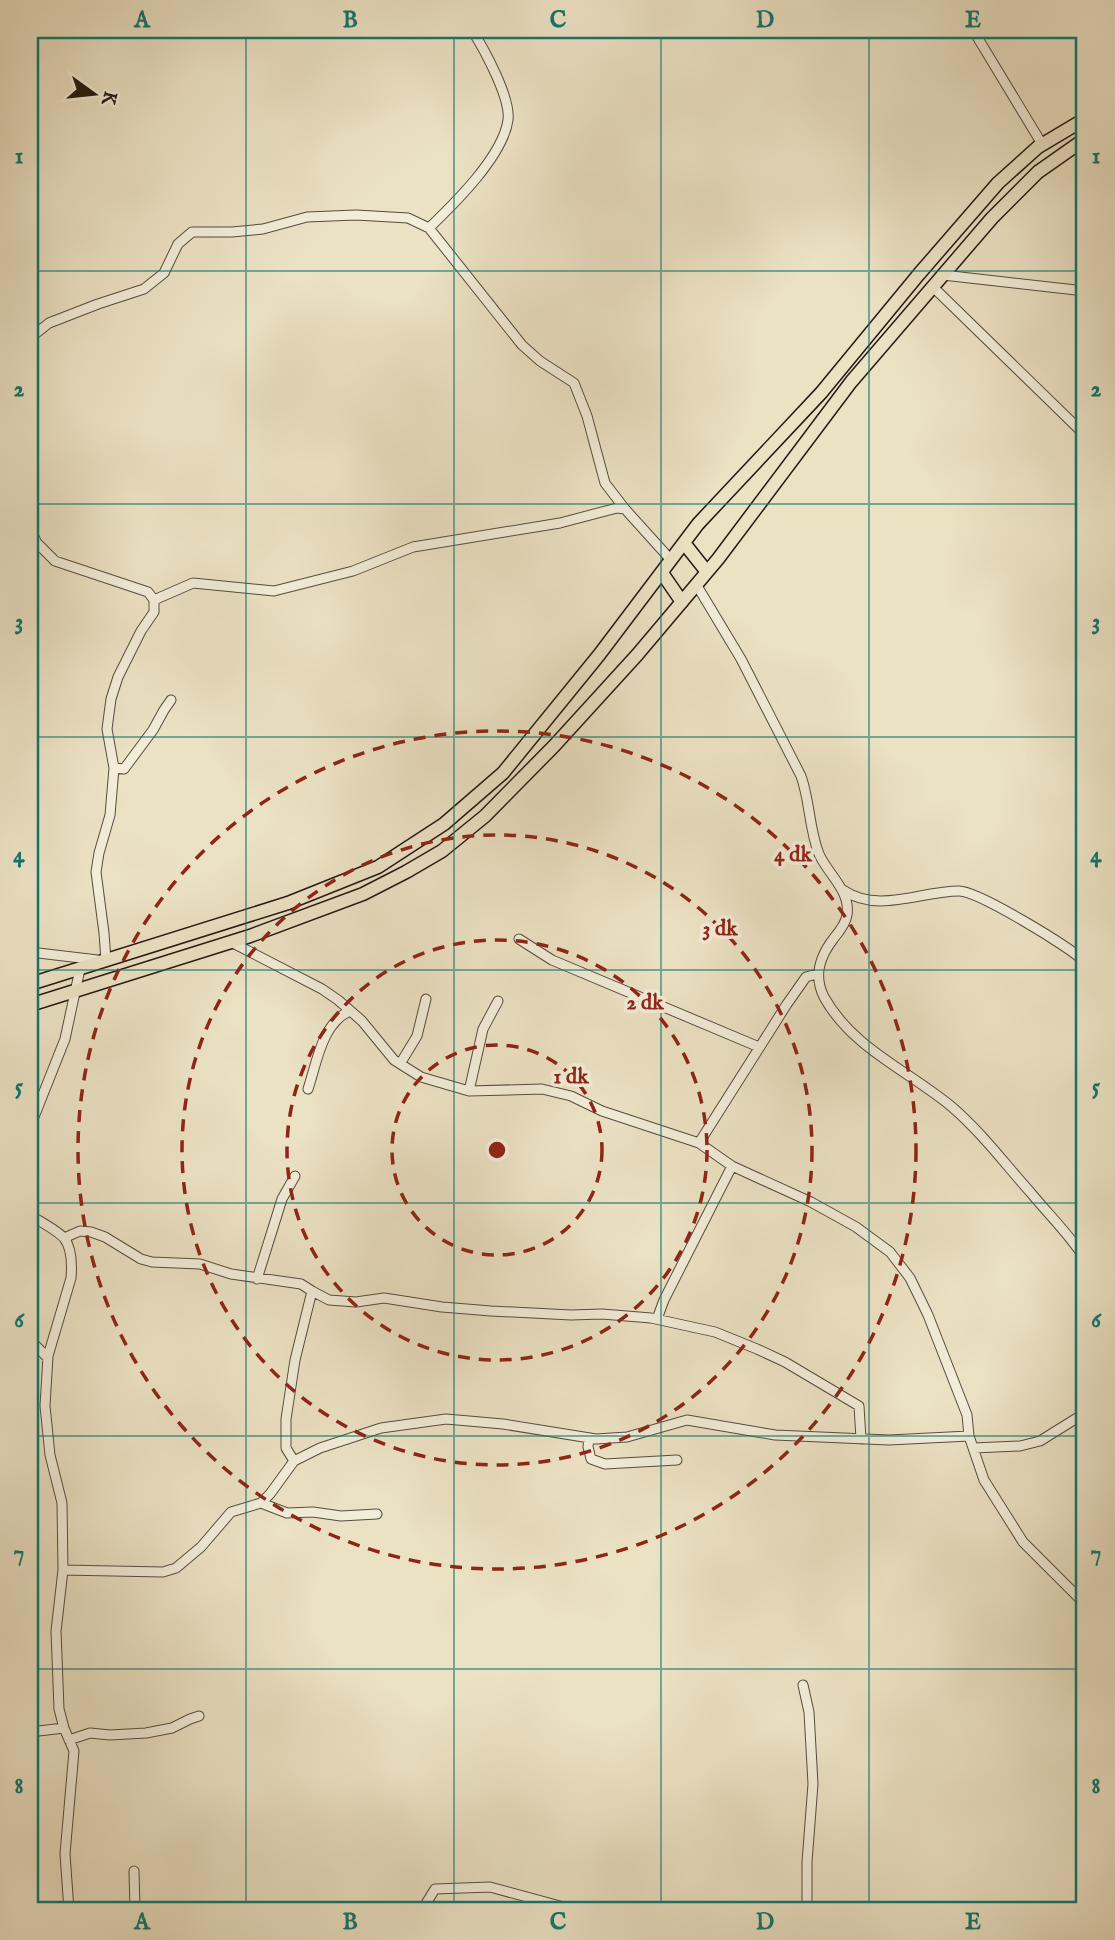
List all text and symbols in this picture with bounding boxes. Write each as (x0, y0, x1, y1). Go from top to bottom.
text: A (133, 6, 151, 35)
text: B (342, 6, 358, 35)
text: C (550, 6, 567, 35)
text: D (756, 6, 774, 35)
text: E (965, 6, 981, 35)
north arrow (60, 60, 130, 130)
text: K (95, 88, 122, 109)
text: 1 (15, 142, 23, 171)
text: 1 (1092, 142, 1100, 171)
text: 2 (14, 375, 25, 404)
text: 2 (1091, 375, 1102, 404)
text: 3 (15, 608, 23, 637)
text: 3 (1092, 608, 1100, 637)
text: 4 (13, 841, 25, 870)
text: 4 (1090, 841, 1102, 870)
text: 4 dk (774, 842, 812, 869)
text: 3 dk (703, 916, 738, 943)
text: 2 dk (627, 990, 664, 1017)
text: 1 dk (554, 1064, 589, 1091)
text: 5 (15, 1073, 24, 1102)
text: 5 (1092, 1073, 1101, 1102)
centre of rings (485, 1138, 509, 1162)
text: 6 (14, 1306, 25, 1335)
text: 6 (1091, 1306, 1102, 1335)
text: 7 (14, 1539, 24, 1568)
text: 7 (1091, 1539, 1101, 1568)
text: 8 (14, 1772, 24, 1801)
text: 8 (1091, 1772, 1101, 1801)
text: A (133, 1908, 151, 1937)
text: B (342, 1908, 358, 1937)
text: C (550, 1908, 567, 1937)
text: D (756, 1908, 774, 1937)
text: E (965, 1908, 981, 1937)

